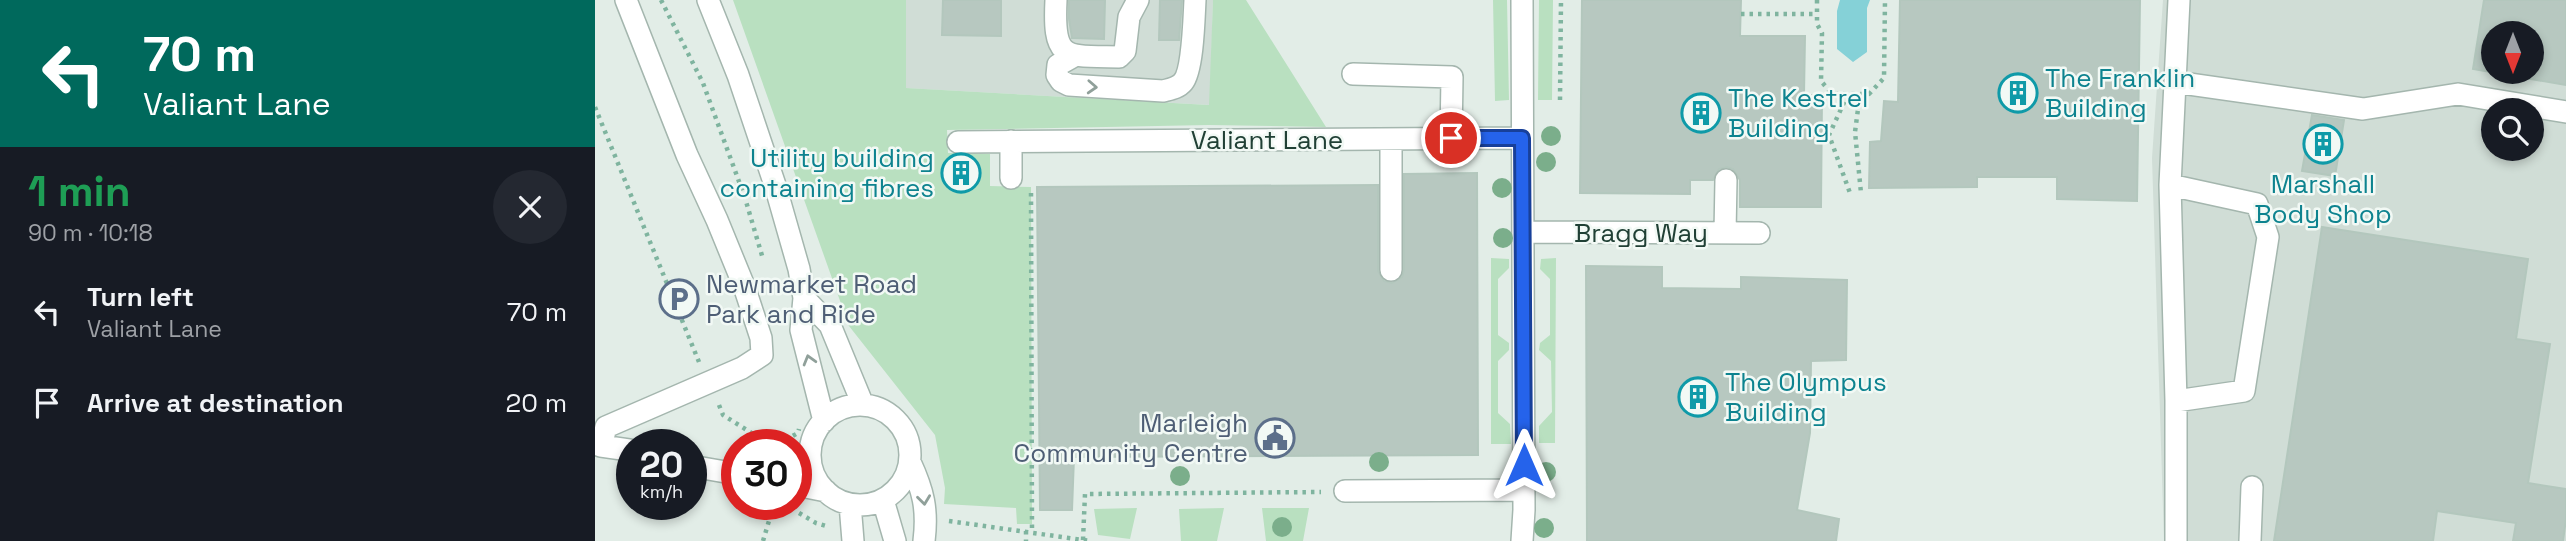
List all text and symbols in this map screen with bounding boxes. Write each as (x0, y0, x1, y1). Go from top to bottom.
north arrow (2481, 21, 2545, 84)
map controls (2481, 21, 2544, 161)
text: 70 m (143, 23, 256, 85)
icon: left (28, 28, 119, 119)
place label: The Franklin Building (2045, 61, 2195, 125)
building icon: The Franklin Building (1997, 72, 2039, 114)
one-way arrow (1086, 79, 1097, 94)
place label: The Kestrel Building (1728, 81, 1868, 145)
text: Valiant Lane (143, 84, 331, 124)
building icon: The Kestrel Building (1680, 92, 1722, 134)
button: search (2481, 98, 2544, 161)
pin (1421, 108, 1481, 168)
icon: arrive (1432, 119, 1470, 157)
street label: Valiant Lane (1191, 123, 1343, 157)
building icon: Marshall Body Shop (2302, 123, 2344, 165)
place label: Utility building containing fibres (720, 141, 934, 205)
building icon: Utility building containing fibres (940, 152, 982, 194)
text: 1 min (28, 165, 131, 218)
place label: Marshall Body Shop (2254, 167, 2392, 231)
button: close (493, 170, 567, 244)
street label: Bragg Way (1574, 216, 1708, 250)
text: 90 m · 10:18 (28, 218, 153, 248)
place label: Newmarket Road Park and Ride (706, 267, 917, 331)
parking icon: Newmarket Road Park and Ride (658, 278, 700, 320)
text: Turn left (87, 280, 194, 314)
icon: left (28, 293, 66, 331)
text: 70 m (507, 295, 567, 329)
text: Valiant Lane (87, 314, 222, 344)
one-way arrow (803, 354, 817, 366)
place label: The Olympus Building (1725, 365, 1887, 429)
building icon: The Olympus Building (1677, 376, 1719, 418)
icon: arrive (28, 384, 66, 422)
text: Arrive at destination (87, 386, 344, 420)
text: 20 m (506, 386, 567, 420)
place label: Marleigh Community Centre (1014, 406, 1248, 470)
public building icon: Marleigh Community Centre (1254, 417, 1296, 459)
position arrow (1487, 428, 1561, 502)
speed limit sign: 30 (721, 429, 812, 520)
text: 20 (640, 443, 683, 487)
text: km/h (640, 480, 683, 503)
one-way arrow (916, 494, 931, 506)

